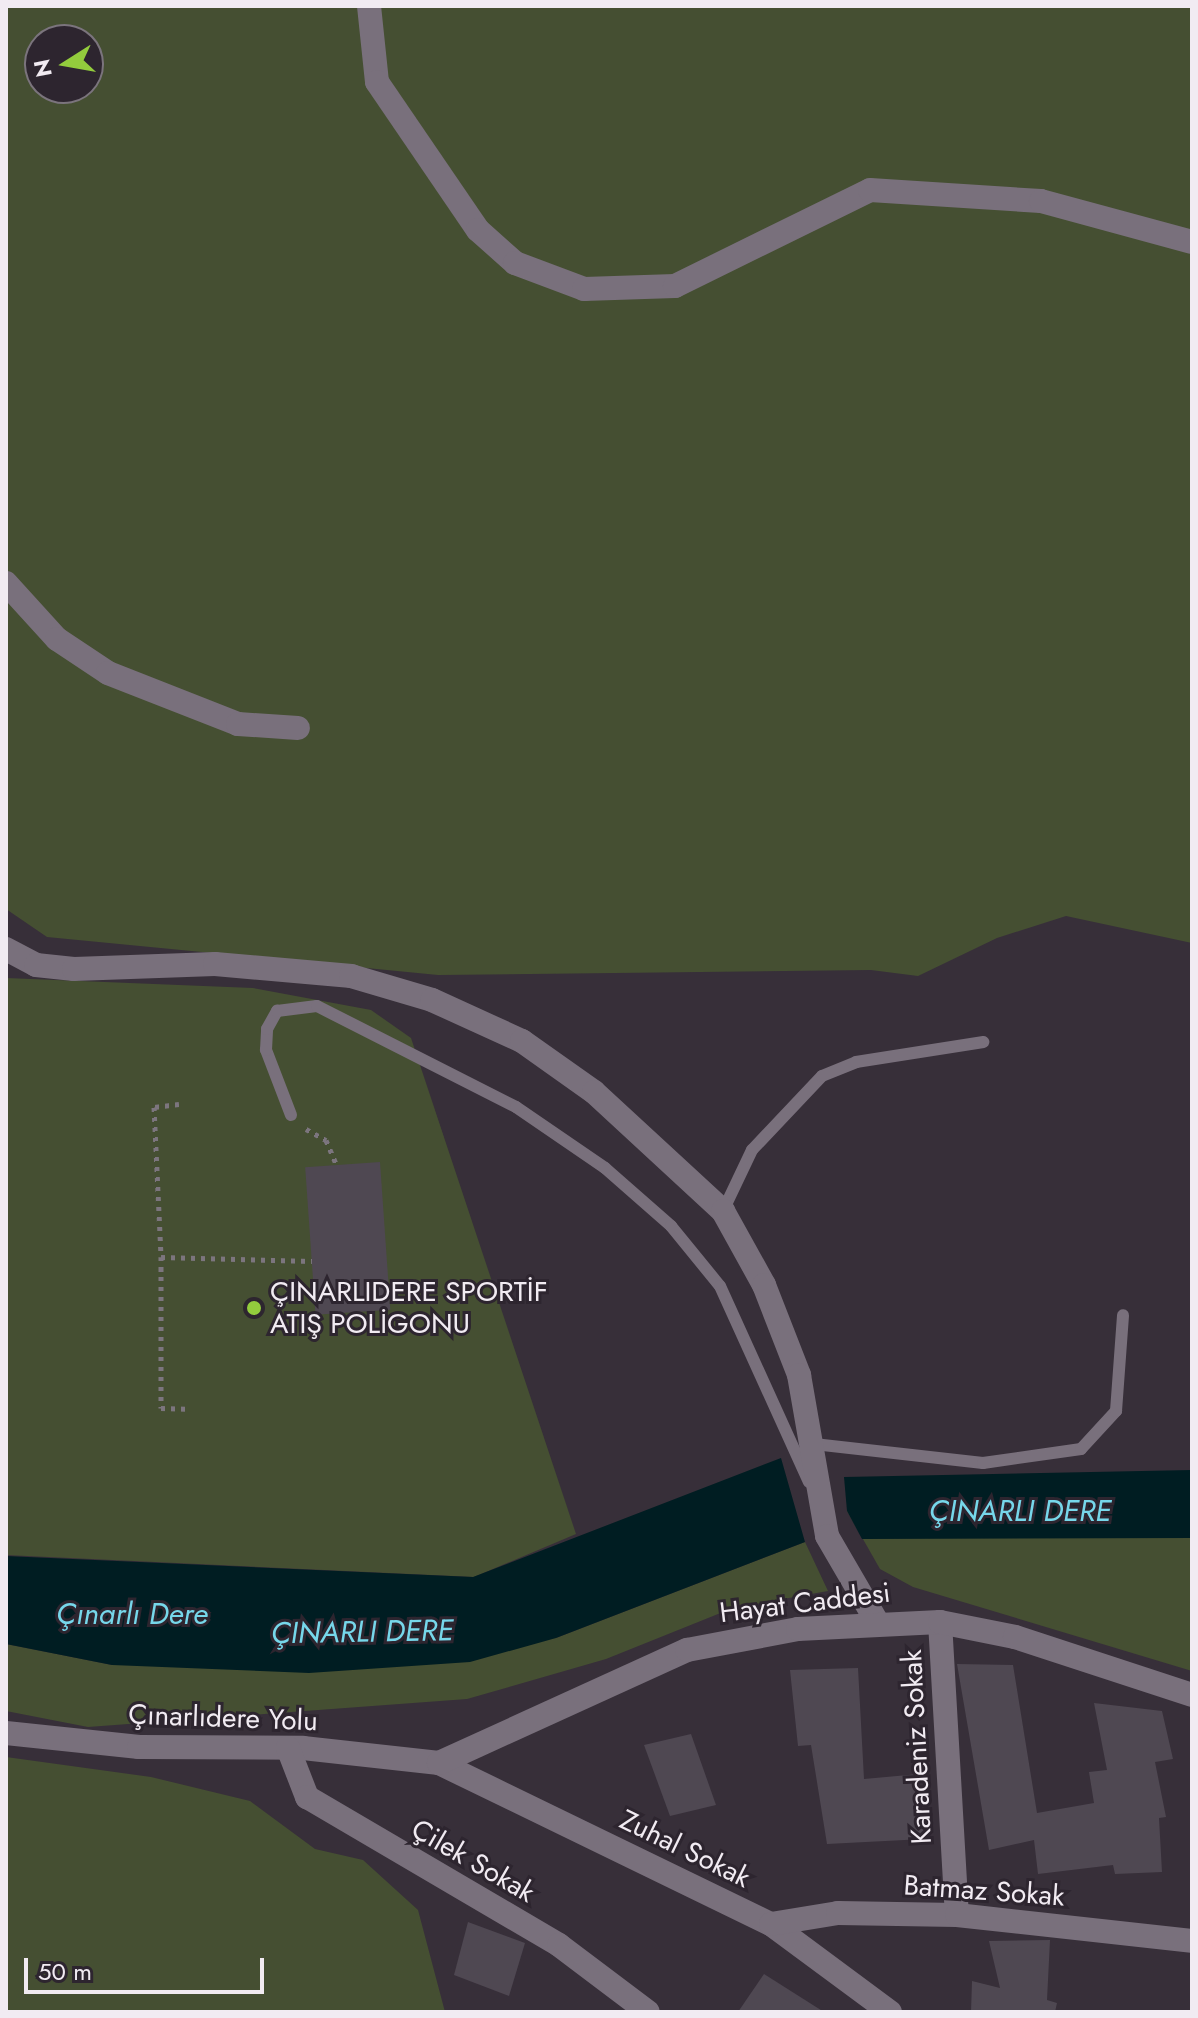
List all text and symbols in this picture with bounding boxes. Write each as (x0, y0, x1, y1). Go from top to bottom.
north arrow (24, 24, 104, 104)
text: N (25, 57, 60, 80)
place label: ÇINARLIDERE SPORTİF ATIŞ POLİGONU (270, 1275, 548, 1341)
marker: ÇINARLIDERE SPORTİF ATIŞ POLİGONU (245, 1299, 263, 1317)
water label: ÇINARLI DERE (929, 1493, 1111, 1529)
street label: Hayat Caddesi (718, 1576, 892, 1630)
water label: Çınarlı Dere (56, 1596, 208, 1632)
water label: ÇINARLI DERE (270, 1612, 454, 1652)
street label: Karadeniz Sokak (895, 1649, 939, 1845)
street label: Çınarlıdere Yolu (128, 1698, 318, 1738)
street label: Zuhal Sokak (614, 1803, 756, 1895)
street label: Çilek Sokak (405, 1812, 541, 1910)
street label: Batmaz Sokak (902, 1869, 1066, 1913)
scale bar (28, 1942, 268, 1992)
text: 50 m (38, 1954, 92, 1989)

